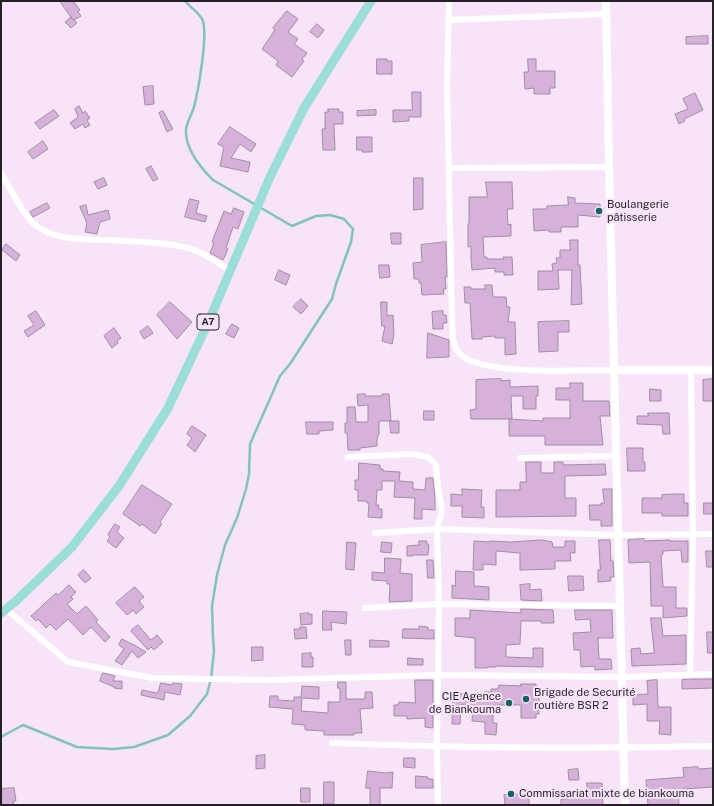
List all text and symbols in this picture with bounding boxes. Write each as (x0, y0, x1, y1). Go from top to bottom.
place label: Boulangerie pâtisserie (607, 198, 669, 224)
marker: Boulangerie pâtisserie (594, 206, 604, 216)
road number: A7 (197, 314, 219, 330)
place label: Brigade de Securité routière BSR 2 (534, 686, 635, 712)
place label: CIE Agence de Biankouma (429, 690, 501, 716)
marker: Brigade de Securité routière BSR 2 (521, 694, 531, 704)
marker: CIE Agence de Biankouma (504, 698, 514, 708)
place label: Commissariat mixte de biankouma (519, 787, 694, 801)
marker: Commissariat mixte de biankouma (506, 789, 516, 799)

